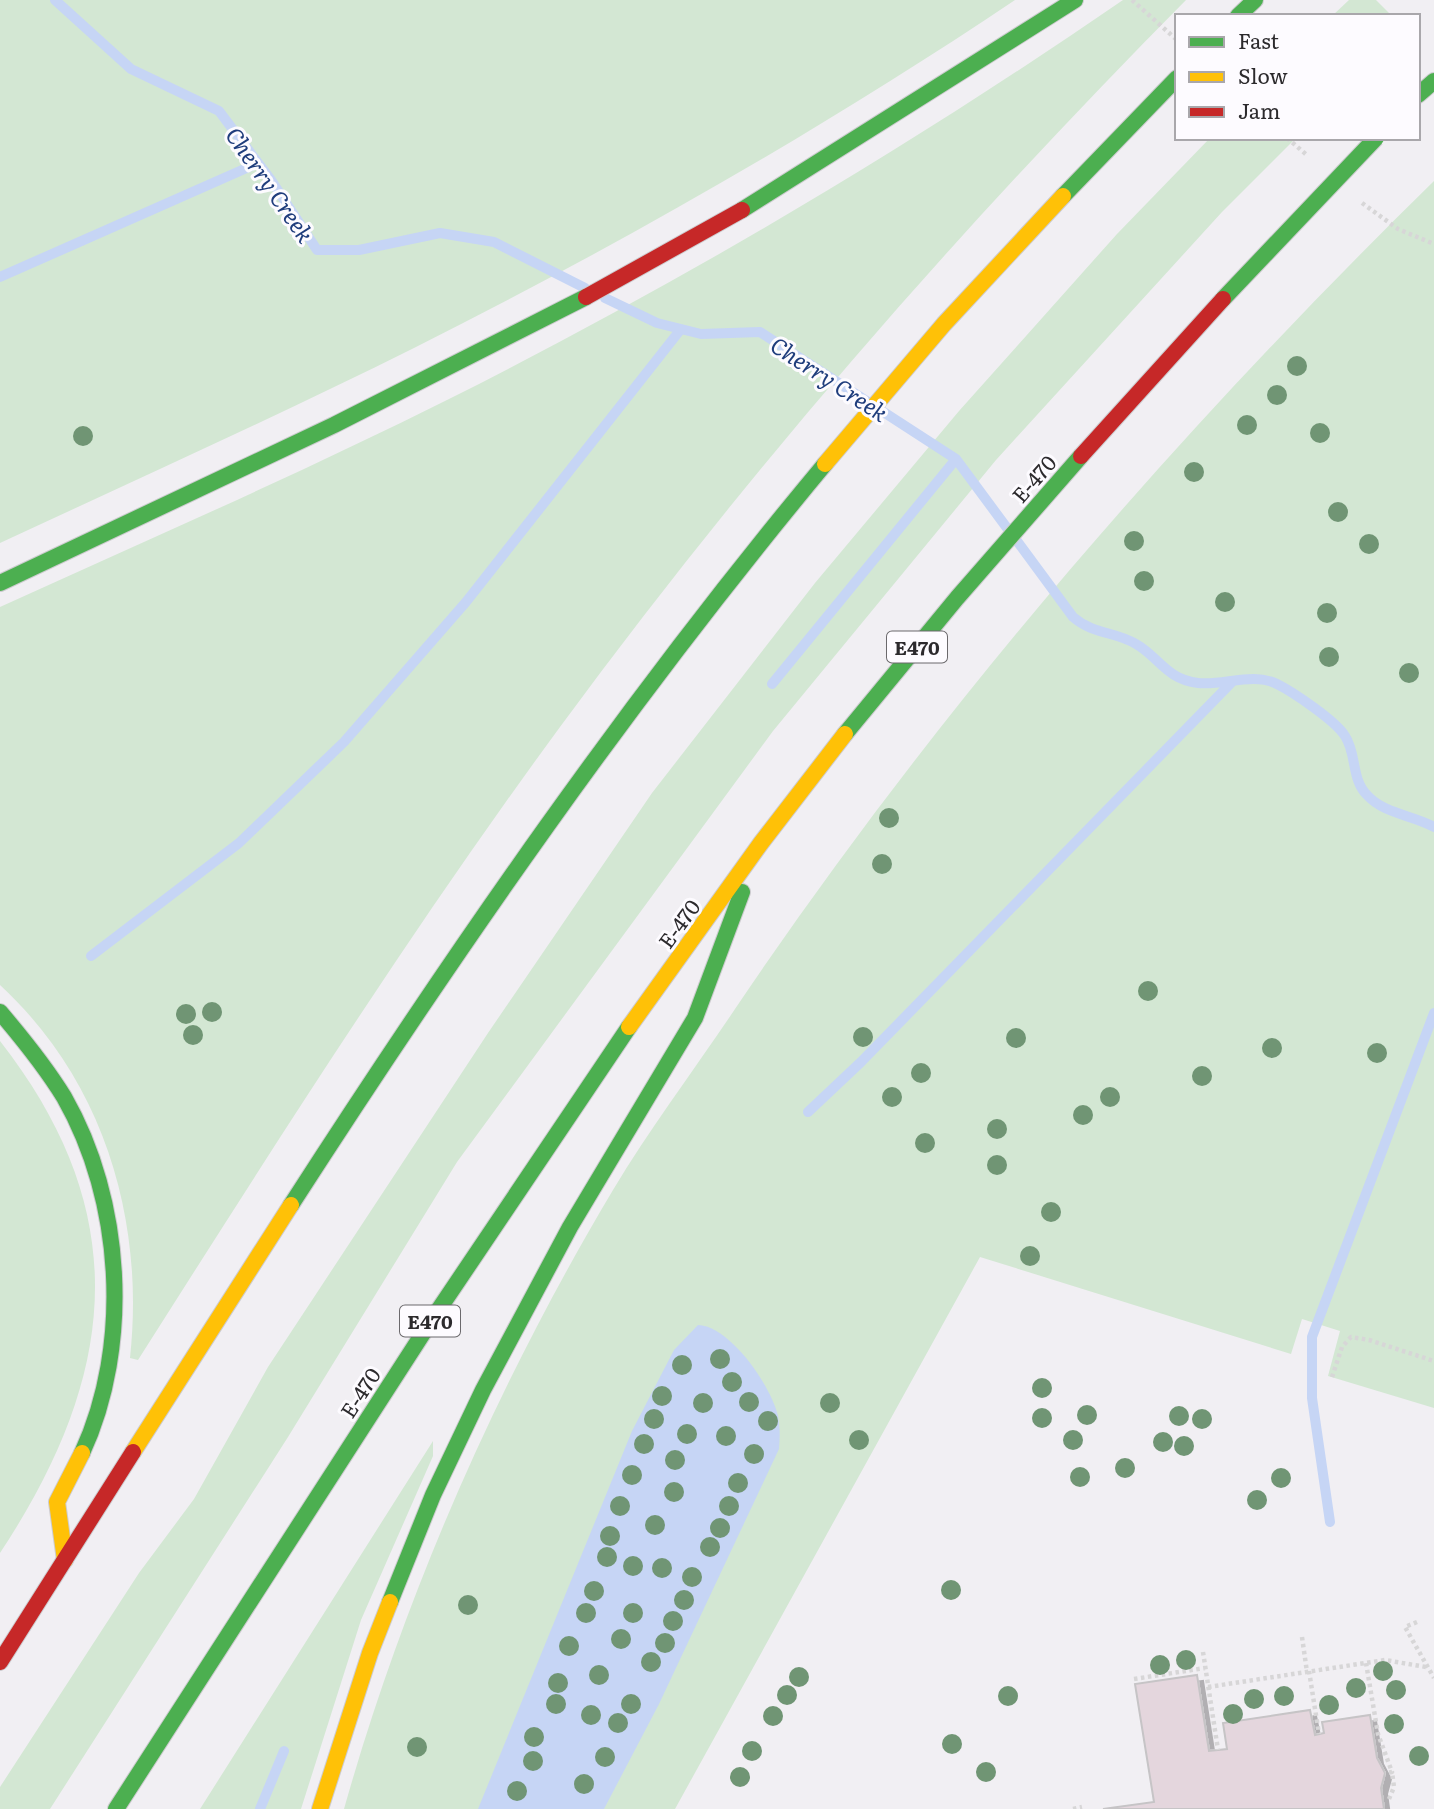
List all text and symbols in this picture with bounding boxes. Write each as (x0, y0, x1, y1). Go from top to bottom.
legend (1175, 14, 1420, 140)
text: Fast (1238, 24, 1279, 55)
text: Slow (1238, 59, 1288, 90)
text: Jam (1238, 94, 1280, 125)
water label: Cherry Creek (219, 119, 324, 249)
water label: Cherry Creek (764, 327, 896, 429)
street label: E-470 (1003, 447, 1063, 509)
road number: E470 (887, 632, 947, 662)
street label: E-470 (649, 892, 707, 954)
road number: E470 (400, 1306, 460, 1336)
street label: E-470 (331, 1361, 387, 1423)

